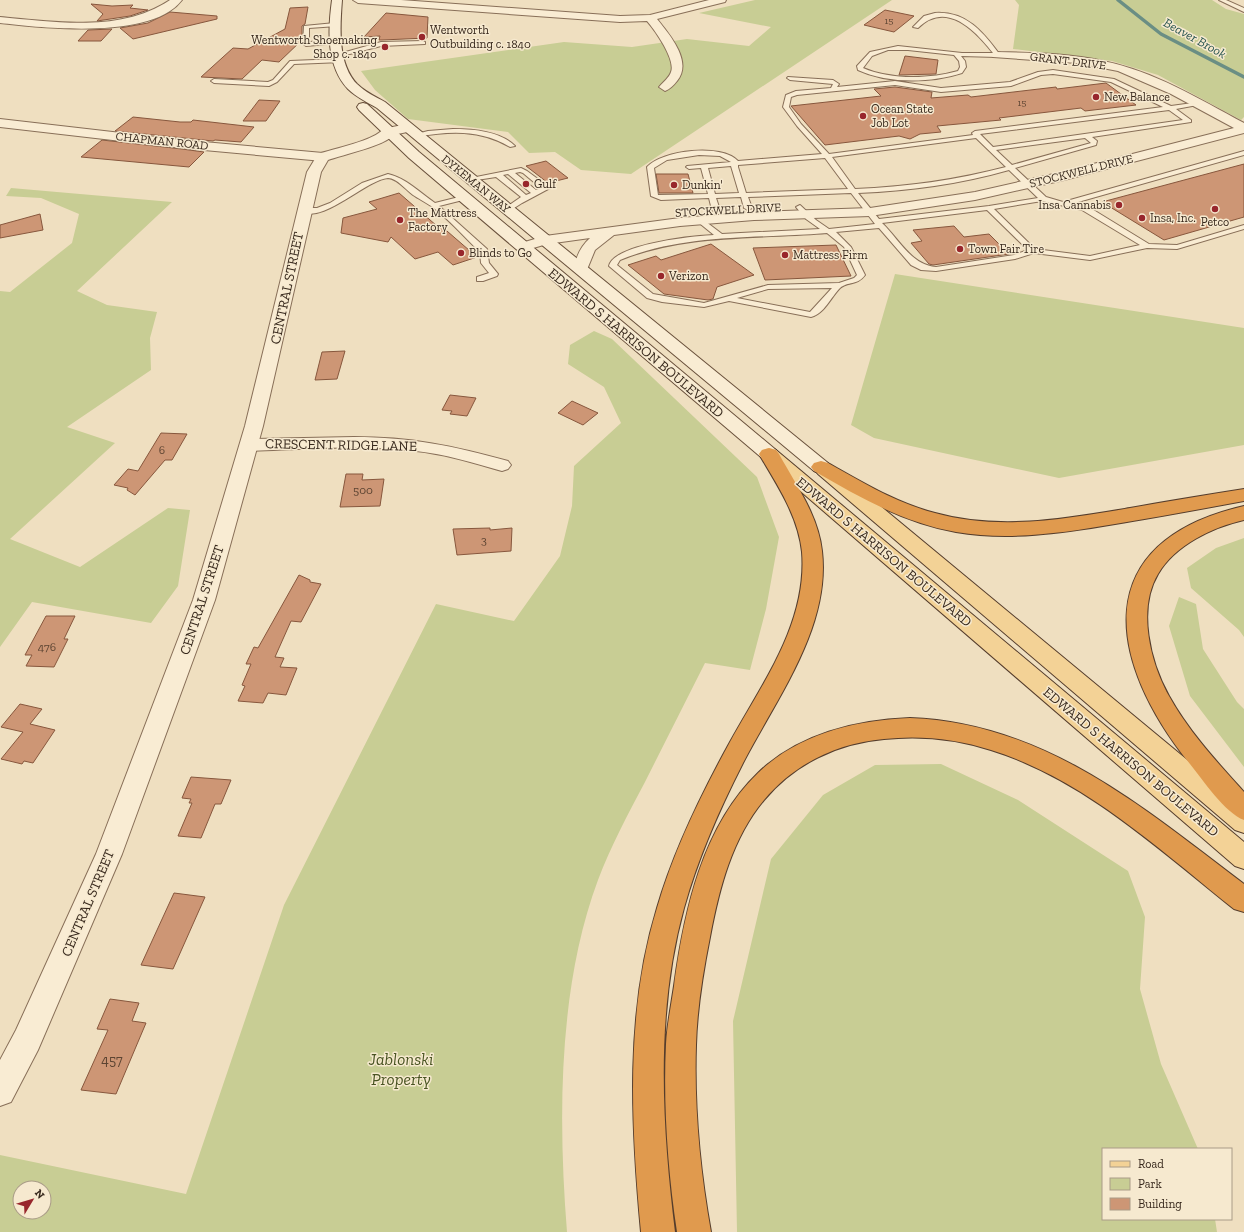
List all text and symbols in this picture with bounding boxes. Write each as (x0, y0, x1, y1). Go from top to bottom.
house number: 15 (885, 15, 893, 27)
water label: Beaver Brook (1161, 15, 1229, 61)
place label: Wentworth Outbuilding c. 1840 (430, 23, 531, 51)
marker: Wentworth Outbuilding c. 1840 (417, 32, 427, 42)
place label: Wentworth Shoemaking Shop c. 1840 (251, 33, 377, 61)
marker: Wentworth Shoemaking Shop c. 1840 (380, 42, 390, 52)
street label: GRANT DRIVE (1029, 49, 1107, 73)
place label: New Balance (1104, 90, 1170, 104)
marker: New Balance (1091, 92, 1101, 102)
house number: 15 (1018, 97, 1026, 109)
place label: Ocean State Job Lot (871, 102, 933, 130)
marker: Ocean State Job Lot (858, 111, 868, 121)
street label: CHAPMAN ROAD (115, 129, 209, 153)
street label: STOCKWELL DRIVE (1028, 151, 1134, 191)
street label: DYKEMAN WAY (439, 152, 514, 216)
place label: Gulf (534, 177, 557, 191)
place label: Dunkin' (682, 178, 723, 192)
marker: Gulf (521, 179, 531, 189)
marker: Dunkin' (669, 180, 679, 190)
place label: Insa Cannabis (1038, 198, 1111, 212)
street label: STOCKWELL DRIVE (675, 200, 781, 220)
marker: Insa Cannabis (1114, 200, 1124, 210)
marker: Petco (1210, 204, 1220, 214)
place label: The Mattress Factory (408, 206, 477, 234)
place label: Insa, Inc. (1150, 211, 1196, 225)
marker: Insa, Inc. (1137, 213, 1147, 223)
marker: The Mattress Factory (395, 215, 405, 225)
place label: Petco (1201, 215, 1229, 229)
street label: CENTRAL STREET (267, 230, 307, 346)
place label: Town Fair Tire (968, 242, 1044, 256)
marker: Town Fair Tire (955, 244, 965, 254)
place label: Blinds to Go (469, 246, 532, 260)
marker: Blinds to Go (456, 248, 466, 258)
place label: Mattress Firm (793, 248, 868, 262)
marker: Mattress Firm (780, 250, 790, 260)
street label: EDWARD S HARRISON BOULEVARD (545, 264, 727, 422)
place label: Verizon (668, 269, 709, 283)
marker: Verizon (656, 271, 666, 281)
street label: CRESCENT RIDGE LANE (265, 435, 417, 455)
house number: 6 (159, 443, 165, 457)
street label: EDWARD S HARRISON BOULEVARD (793, 473, 975, 631)
house number: 500 (353, 483, 373, 497)
house number: 3 (481, 533, 487, 547)
street label: CENTRAL STREET (176, 543, 228, 657)
house number: 476 (38, 640, 56, 654)
street label: EDWARD S HARRISON BOULEVARD (1040, 683, 1222, 841)
street label: CENTRAL STREET (58, 847, 118, 959)
park label: Jablonski Property (368, 1049, 433, 1089)
house number: 457 (101, 1052, 123, 1069)
legend (1102, 1148, 1232, 1220)
text: Road (1138, 1157, 1164, 1171)
text: Park (1138, 1177, 1163, 1191)
north arrow (12, 1180, 52, 1220)
text: N (32, 1187, 48, 1202)
text: Building (1138, 1197, 1182, 1211)

